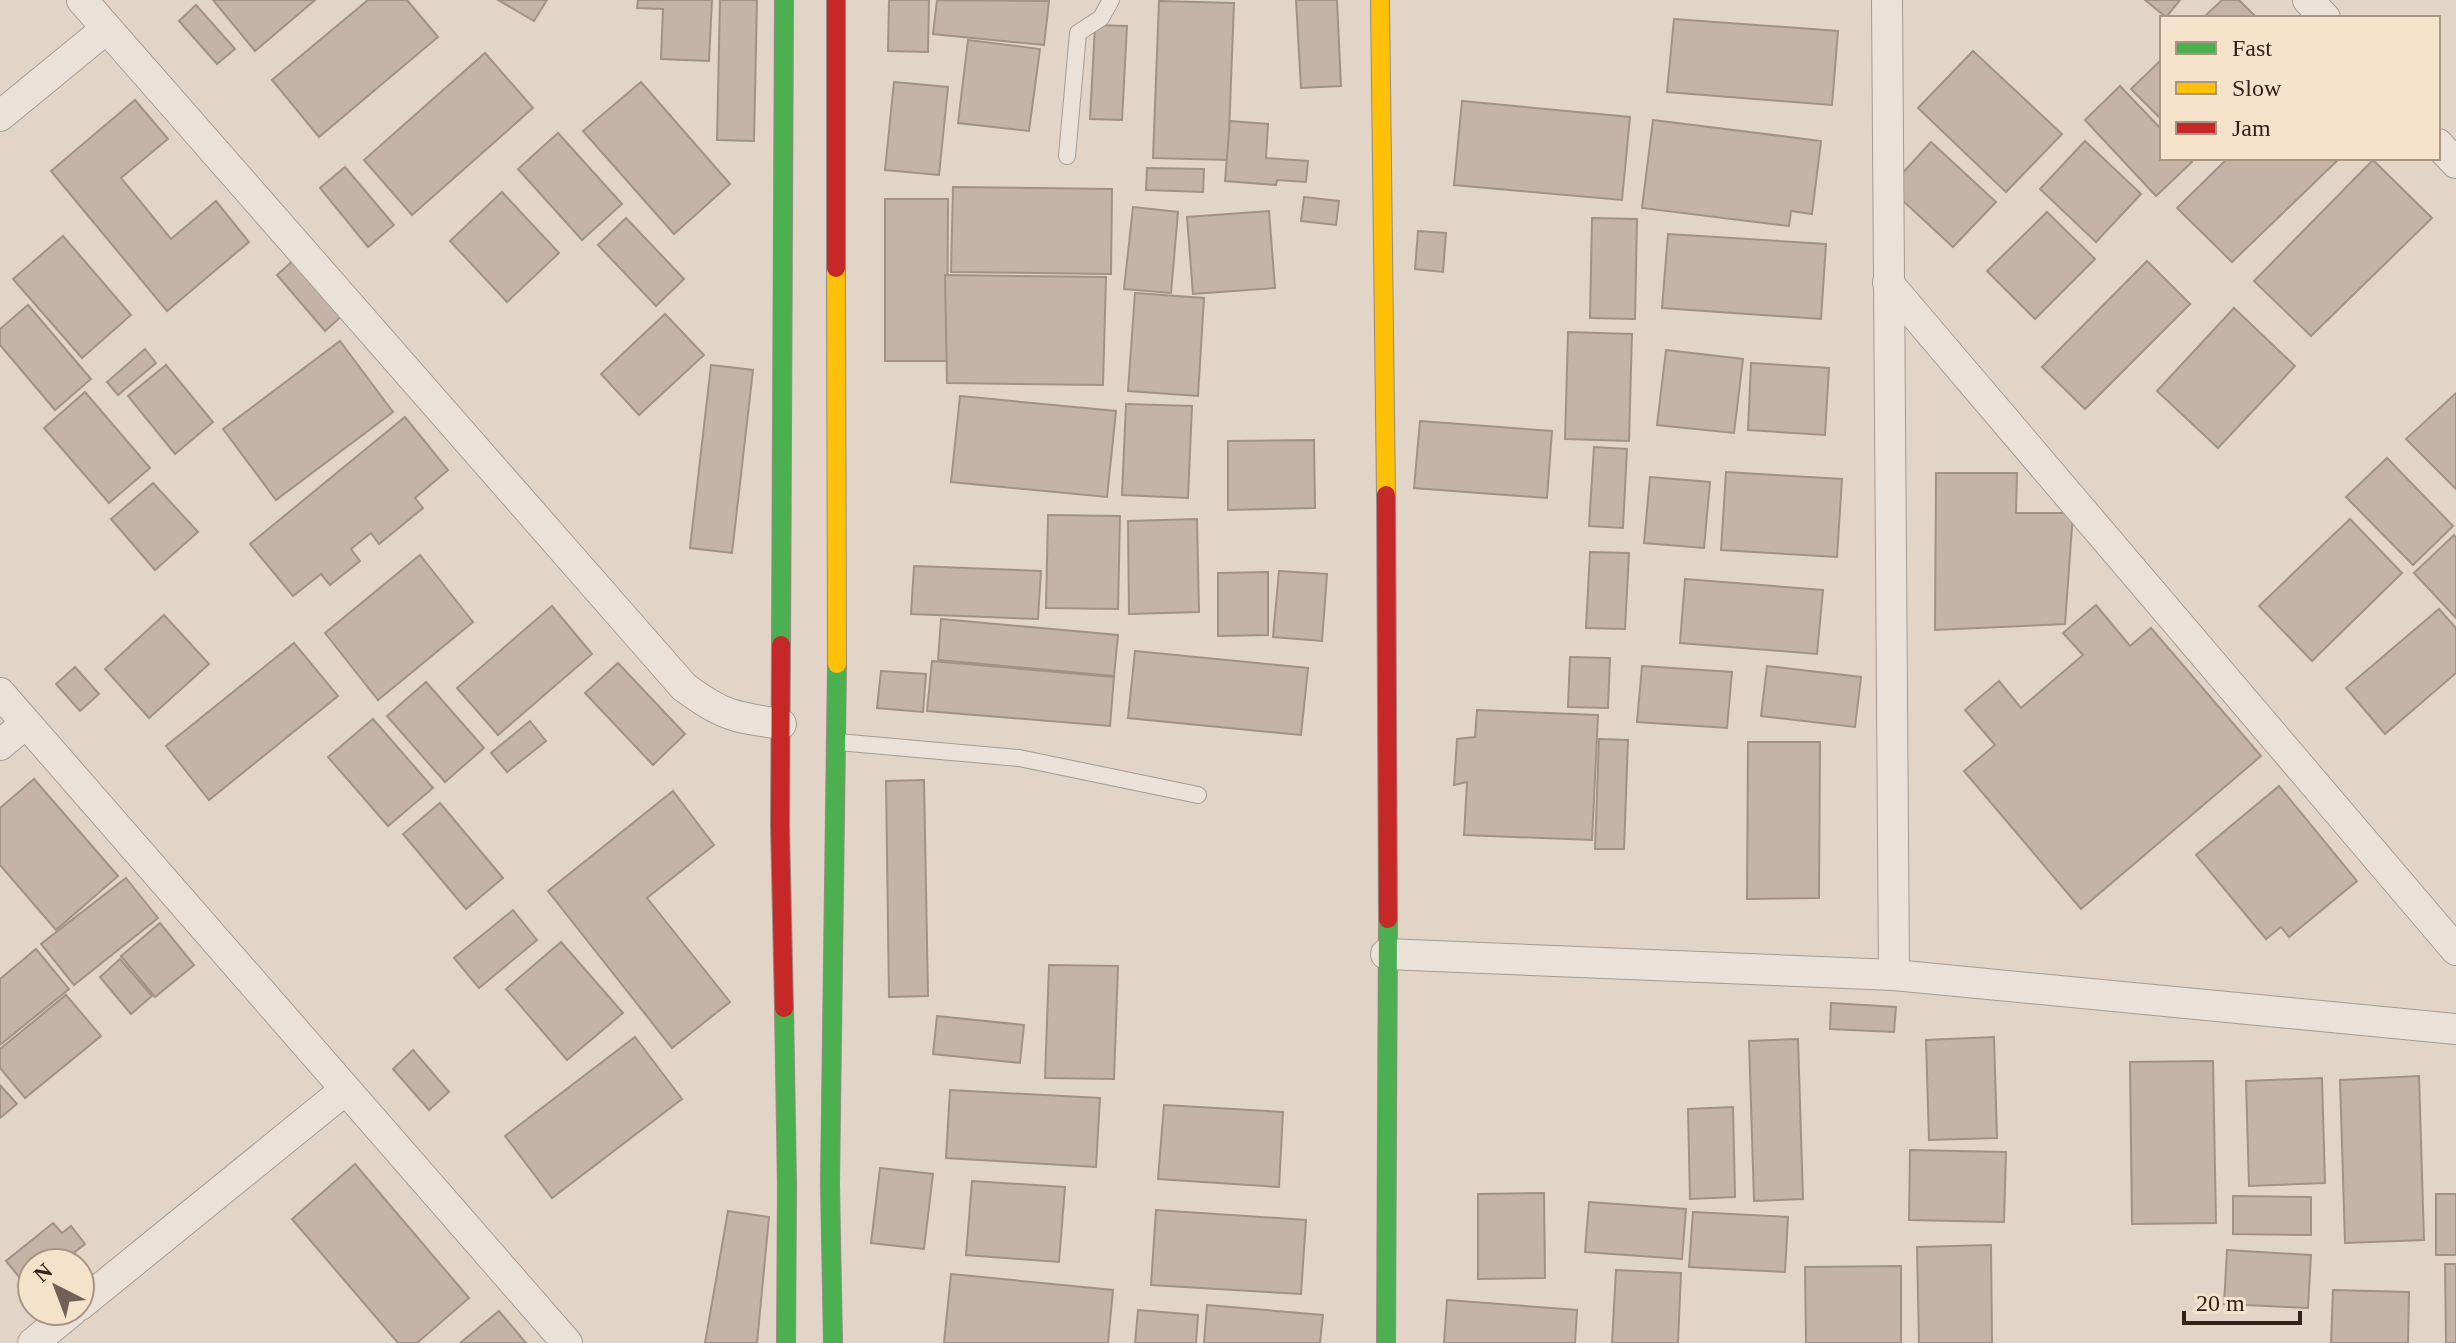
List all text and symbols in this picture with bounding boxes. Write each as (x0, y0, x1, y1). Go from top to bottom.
legend (2160, 16, 2440, 160)
text: Fast (2232, 35, 2272, 61)
text: Slow (2232, 75, 2282, 101)
text: Jam (2232, 115, 2271, 141)
north arrow (16, 1247, 96, 1327)
text: N (29, 1258, 57, 1287)
scale bar (2184, 1275, 2300, 1325)
text: 20 m (2196, 1290, 2245, 1316)

